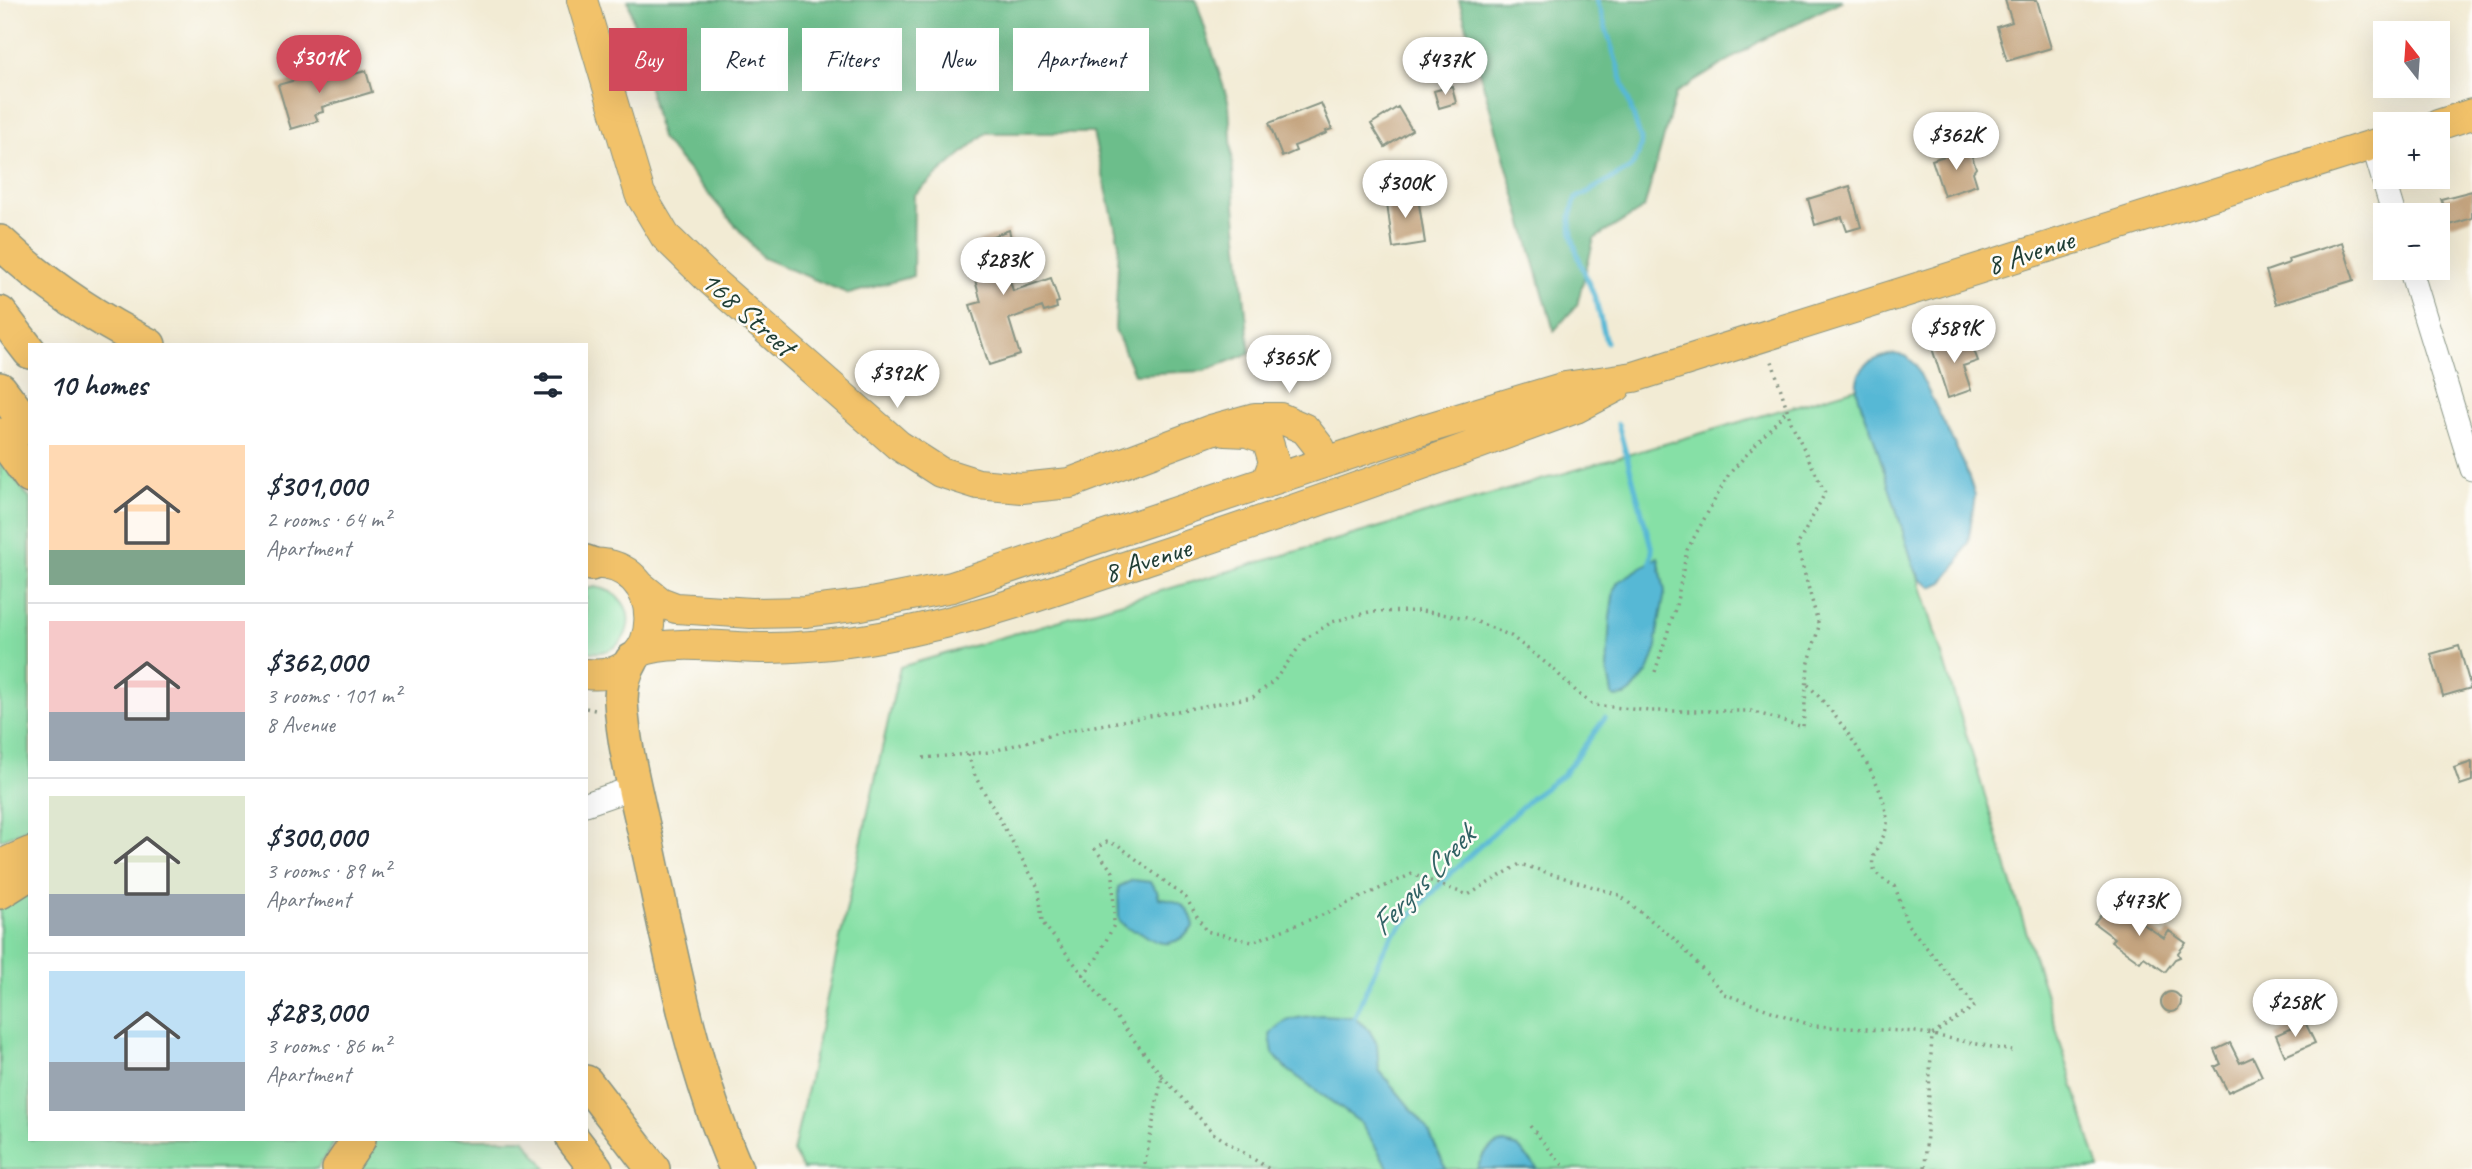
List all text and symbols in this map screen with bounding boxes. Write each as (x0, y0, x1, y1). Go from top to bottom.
north arrow (2373, 21, 2450, 98)
map controls (2373, 21, 2450, 280)
chip: Buy (609, 28, 687, 91)
chip: Rent (701, 28, 788, 91)
chip: Filters (802, 28, 902, 91)
chip: New (916, 28, 999, 91)
chip: Apartment (1013, 28, 1149, 91)
pin: $301K (270, 36, 368, 95)
pin: $437K (1396, 38, 1494, 97)
text: $301K (292, 43, 346, 72)
text: $437K (1419, 45, 1472, 74)
button: + (2373, 112, 2450, 189)
pin: $362K (1907, 113, 2005, 172)
text: $362K (1929, 120, 1983, 149)
pin: $300K (1356, 160, 1454, 220)
text: $300K (1378, 168, 1432, 197)
button: − (2373, 203, 2450, 280)
street label: 8 Avenue (1981, 219, 2081, 284)
pin: $283K (954, 238, 1052, 297)
text: $283K (976, 245, 1030, 274)
street label: 168 Street (693, 262, 806, 367)
pin: $589K (1905, 306, 2003, 365)
text: $589K (1928, 313, 1980, 342)
pin: $365K (1240, 336, 1338, 395)
text: $365K (1262, 343, 1316, 372)
pin: $392K (848, 350, 946, 410)
text: $392K (871, 358, 923, 387)
text: 10 homes (49, 366, 147, 404)
icon: filters (529, 366, 567, 404)
text: $301,000 (266, 467, 366, 505)
icon: home (105, 473, 189, 557)
text: 2 rooms · 64 m² (266, 505, 390, 534)
street label: 8 Avenue (1098, 527, 1198, 592)
text: Apartment (266, 534, 351, 563)
text: $362,000 (266, 643, 367, 681)
icon: home (105, 649, 189, 733)
text: 3 rooms · 101 m² (266, 681, 401, 710)
text: 8 Avenue (266, 710, 335, 739)
water label: Fergus Creek (1361, 812, 1488, 944)
text: $300,000 (266, 818, 366, 856)
icon: home (105, 824, 189, 908)
text: 3 rooms · 89 m² (266, 856, 390, 885)
pin: $473K (2090, 878, 2188, 938)
text: Apartment (266, 885, 351, 914)
text: $473K (2113, 886, 2166, 915)
pin: $258K (2246, 979, 2344, 1039)
text: $258K (2269, 987, 2321, 1016)
text: $283,000 (266, 993, 366, 1031)
icon: home (105, 999, 189, 1083)
text: 3 rooms · 86 m² (266, 1031, 390, 1060)
text: Apartment (266, 1060, 351, 1089)

